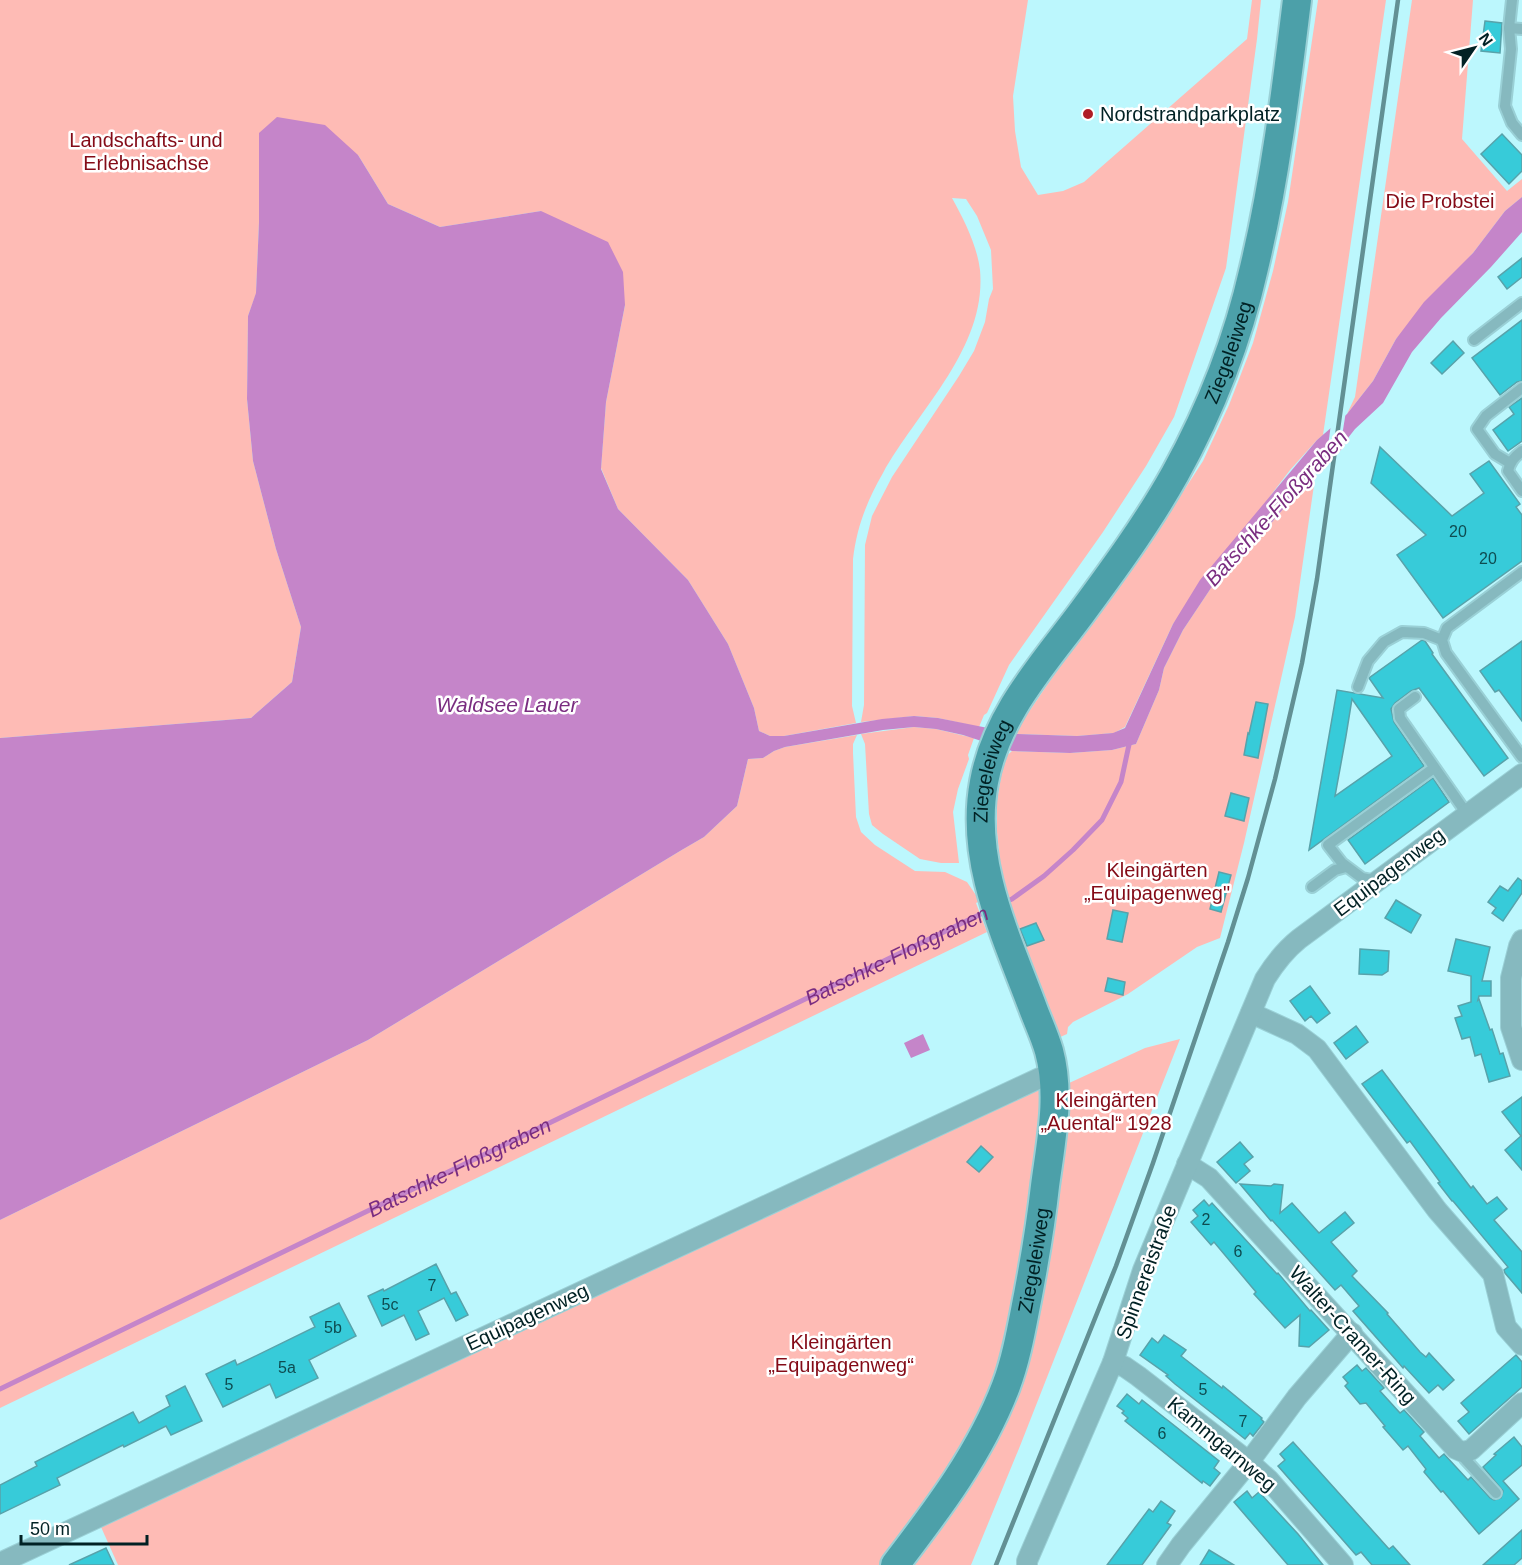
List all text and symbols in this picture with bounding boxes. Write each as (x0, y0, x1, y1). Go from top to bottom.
north arrow (1444, 18, 1504, 78)
text: N (1476, 30, 1496, 49)
place label: Nordstrandparkplatz (1100, 103, 1280, 125)
marker: Nordstrandparkplatz (1081, 107, 1095, 121)
park label: Landschafts- und Erlebnisachse (69, 129, 223, 174)
park label: Die Probstei (1386, 190, 1494, 212)
street label: Ziegeleiweg (1200, 299, 1256, 407)
water label: Batschke‐Floßgraben (1200, 426, 1352, 590)
house number: 20 (1449, 523, 1467, 540)
house number: 20 (1479, 550, 1497, 567)
water label: Waldsee Lauer (437, 693, 578, 716)
street label: Ziegeleiweg (970, 716, 1016, 823)
street label: Equipagenweg (1330, 823, 1448, 921)
park label: Kleingärten „Equipagenweg" (1084, 859, 1230, 904)
water label: Batschke‐Floßgraben (801, 901, 992, 1009)
park label: Kleingärten „Auental“ 1928 (1040, 1089, 1172, 1134)
water label: Batschke‐Floßgraben (364, 1113, 554, 1221)
street label: Spinnereistraße (1112, 1202, 1180, 1342)
street label: Ziegeleiweg (1014, 1206, 1053, 1315)
house number: 2 (1202, 1211, 1211, 1228)
house number: 6 (1234, 1243, 1243, 1260)
street label: Walter-Cramer-Ring (1285, 1261, 1421, 1409)
house number: 7 (428, 1277, 437, 1294)
street label: Equipagenweg (462, 1279, 592, 1355)
house number: 5c (382, 1296, 398, 1313)
house number: 5b (324, 1319, 342, 1336)
park label: Kleingärten „Equipagenweg“ (768, 1331, 914, 1376)
house number: 5a (278, 1359, 296, 1376)
house number: 5 (225, 1376, 234, 1393)
house number: 5 (1199, 1381, 1208, 1398)
street label: Kammgarnweg (1163, 1392, 1281, 1496)
house number: 7 (1239, 1413, 1248, 1430)
house number: 6 (1158, 1425, 1167, 1442)
scale bar (21, 1508, 147, 1546)
text: 50 m (30, 1519, 70, 1539)

